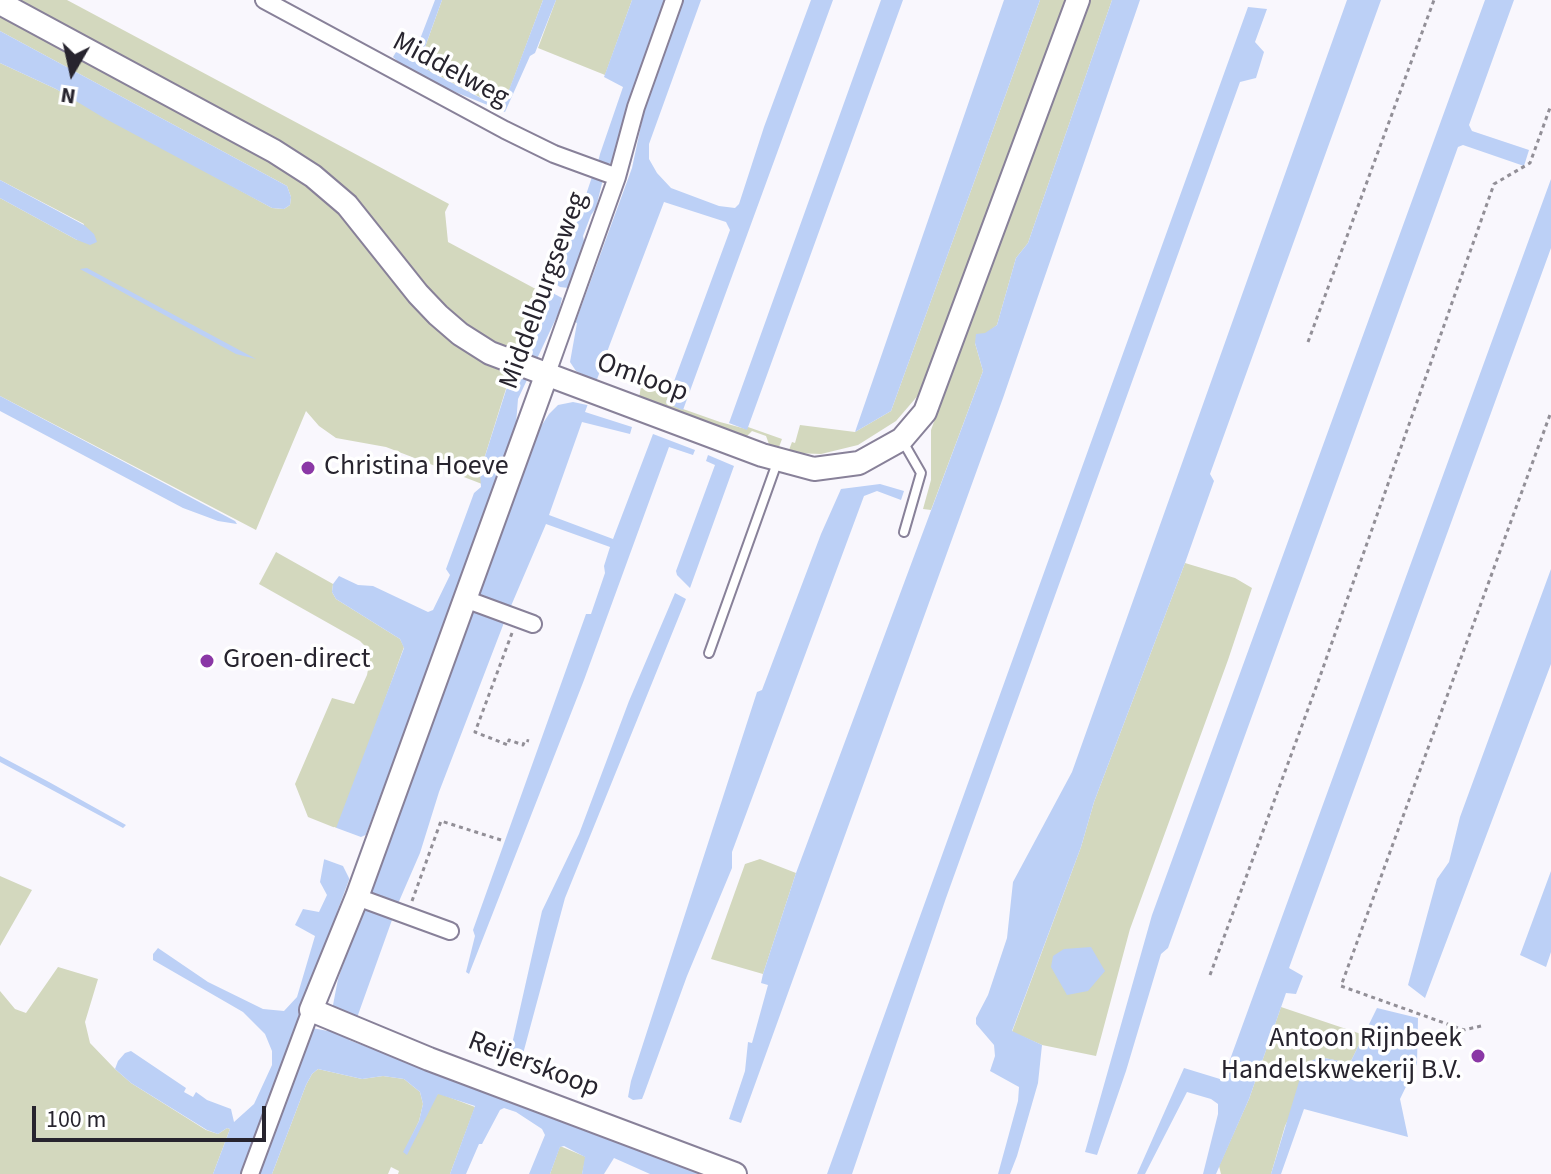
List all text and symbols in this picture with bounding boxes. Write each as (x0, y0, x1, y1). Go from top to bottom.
street label: Middelweg (386, 26, 514, 116)
north arrow (32, 32, 112, 112)
text: N (59, 79, 78, 113)
street label: Middelburgseweg (494, 188, 596, 394)
street label: Omloop (592, 347, 692, 411)
place label: Christina Hoeve (324, 451, 509, 485)
marker: Christina Hoeve (299, 459, 317, 477)
place label: Groen-direct (223, 644, 371, 678)
marker: Groen-direct (198, 652, 216, 670)
place label: Antoon Rijnbeek Handelskwekerij B.V. (1221, 1023, 1462, 1089)
street label: Reijerskoop (463, 1026, 603, 1106)
marker: Antoon Rijnbeek Handelskwekerij B.V. (1469, 1047, 1487, 1065)
scale bar (36, 1090, 270, 1140)
text: 100 m (46, 1102, 106, 1137)

